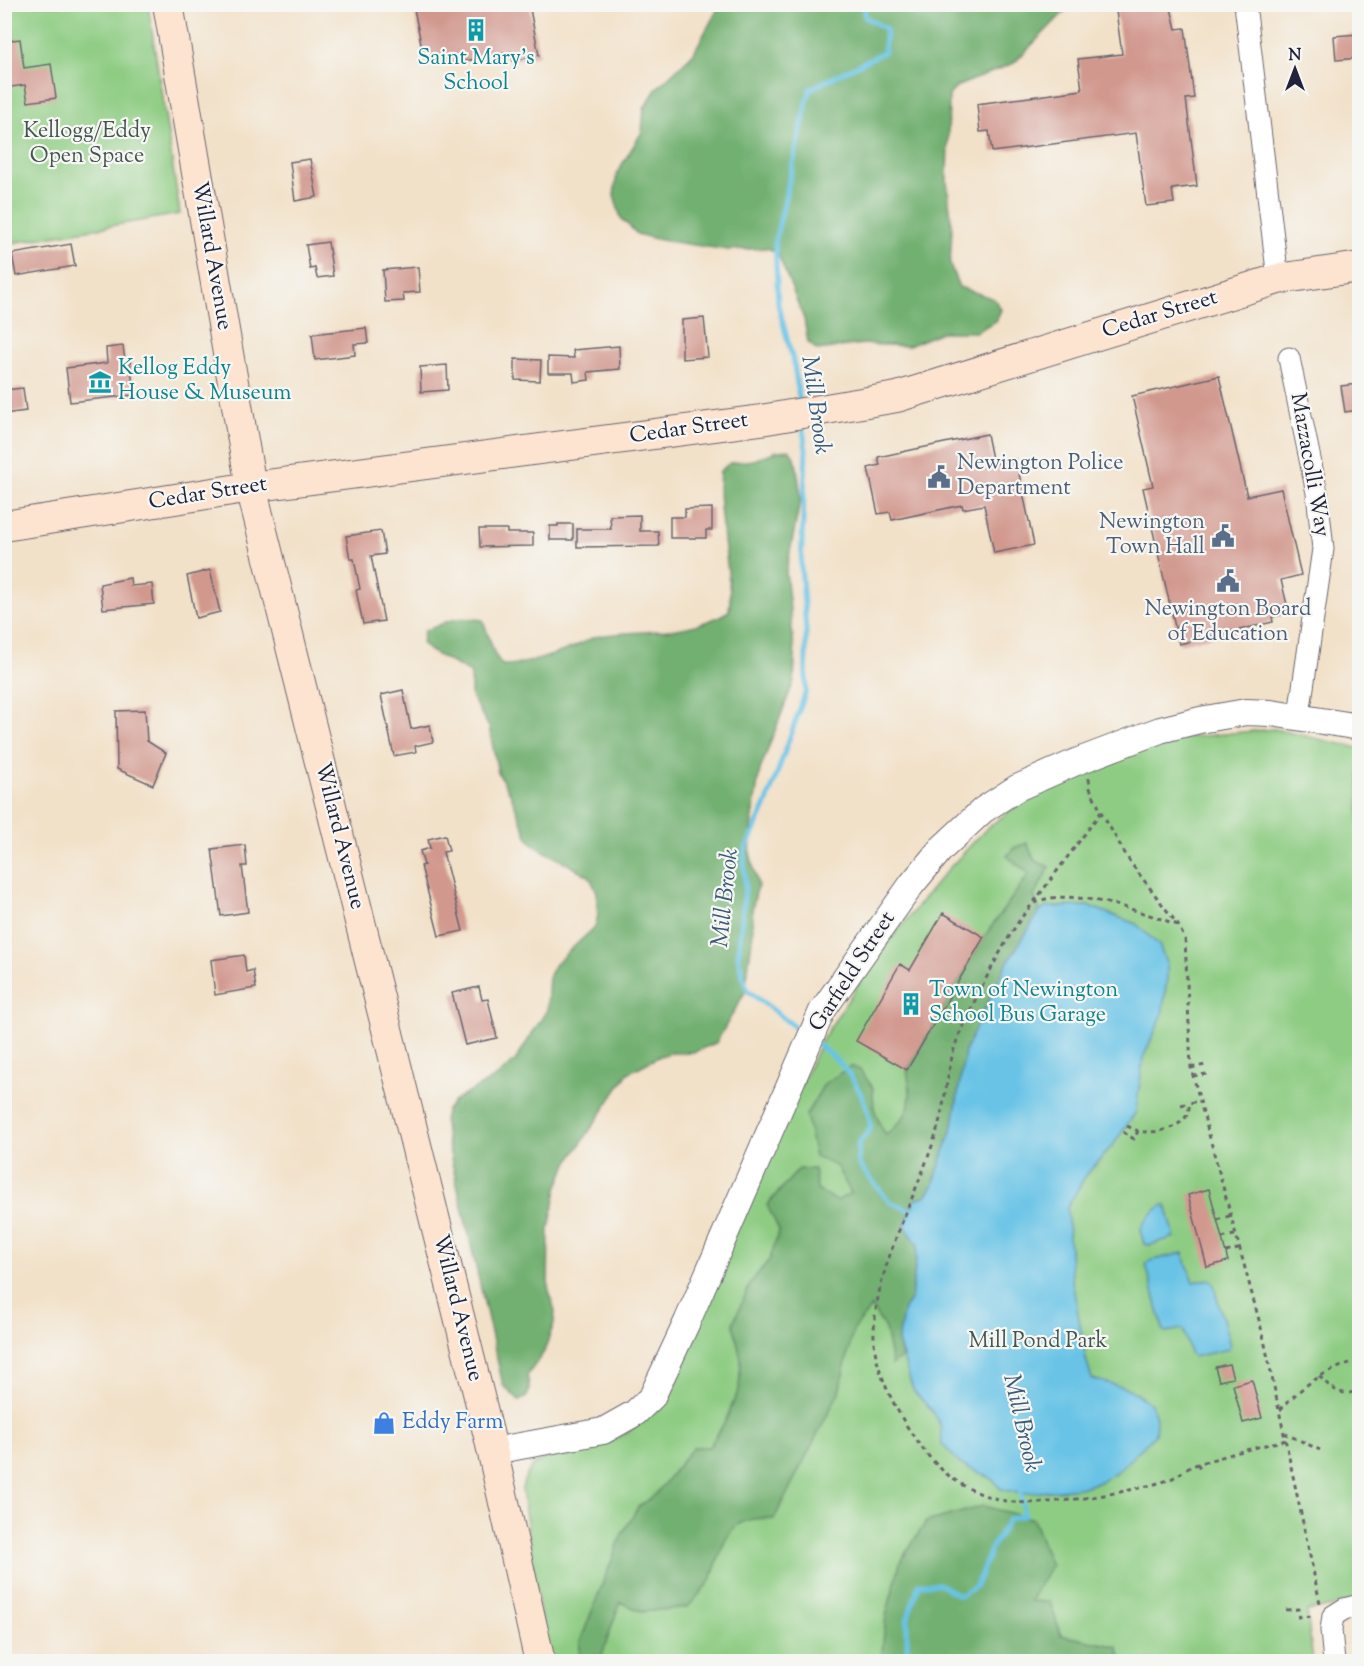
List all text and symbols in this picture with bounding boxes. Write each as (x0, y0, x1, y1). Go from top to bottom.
building icon: Saint Mary's School (463, 17, 489, 43)
north arrow (1265, 39, 1325, 99)
place label: Saint Mary's School (417, 43, 535, 100)
text: N (1289, 45, 1302, 68)
park label: Kellogg/Eddy Open Space (23, 116, 151, 173)
street label: Willard Avenue (182, 179, 240, 333)
street label: Cedar Street (1098, 282, 1222, 348)
place label: Kellog Eddy House & Museum (118, 353, 292, 410)
water label: Mill Brook (791, 353, 839, 457)
museum icon: Kellog Eddy House & Museum (87, 369, 113, 395)
street label: Mazzacolli Way (1281, 390, 1337, 540)
street label: Cedar Street (628, 405, 751, 453)
place label: Newington Police Department (957, 448, 1124, 505)
public building icon: Newington Police Department (926, 464, 952, 490)
street label: Cedar Street (147, 469, 270, 519)
place label: Newington Town Hall (1099, 507, 1205, 564)
public building icon: Newington Town Hall (1210, 523, 1236, 549)
public building icon: Newington Board of Education (1215, 568, 1241, 594)
place label: Newington Board of Education (1144, 594, 1312, 651)
street label: Willard Avenue (305, 759, 373, 913)
water label: Mill Brook (704, 847, 748, 949)
street label: Garfield Street (802, 905, 904, 1039)
place label: Town of Newington School Bus Garage (929, 975, 1118, 1032)
building icon: Town of Newington School Bus Garage (898, 991, 924, 1017)
street label: Willard Avenue (423, 1231, 491, 1385)
park label: Mill Pond Park (969, 1326, 1107, 1358)
water label: Mill Brook (993, 1371, 1049, 1475)
place label: Eddy Farm (402, 1407, 504, 1439)
shop icon: Eddy Farm (371, 1410, 397, 1436)

